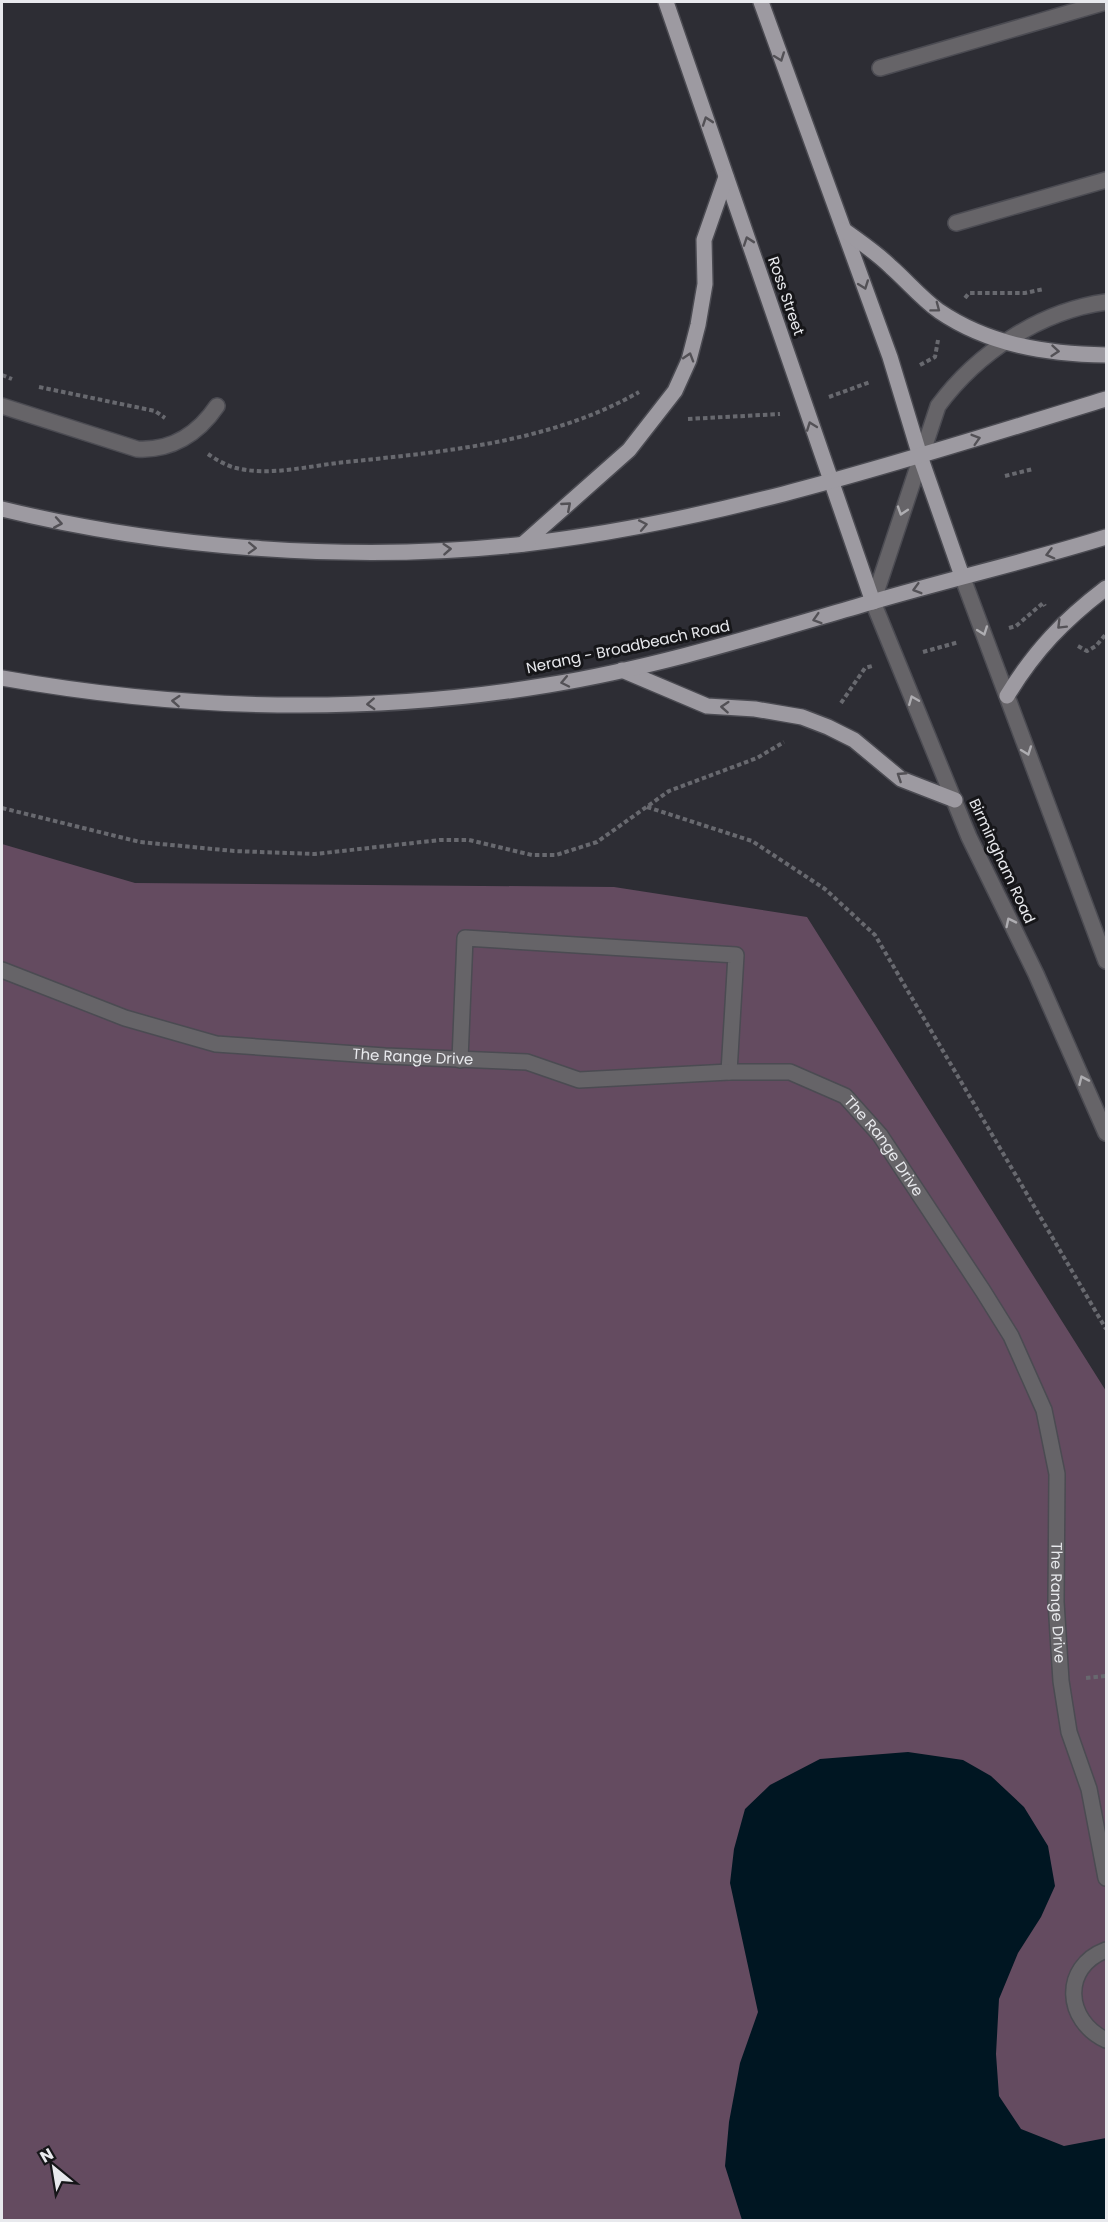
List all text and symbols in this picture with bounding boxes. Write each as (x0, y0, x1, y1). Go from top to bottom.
one-way arrow (773, 51, 786, 62)
one-way arrow (701, 116, 714, 127)
one-way arrow (742, 236, 755, 247)
street label: Ross Street (763, 254, 810, 338)
one-way arrow (856, 279, 869, 289)
one-way arrow (930, 301, 941, 312)
one-way arrow (1050, 344, 1059, 357)
one-way arrow (682, 352, 694, 363)
one-way arrow (806, 421, 819, 431)
one-way arrow (970, 433, 981, 446)
one-way arrow (560, 502, 571, 513)
one-way arrow (897, 505, 909, 516)
one-way arrow (54, 516, 63, 528)
one-way arrow (638, 519, 648, 532)
one-way arrow (247, 541, 256, 554)
one-way arrow (442, 543, 451, 556)
one-way arrow (1046, 546, 1056, 559)
one-way arrow (913, 582, 923, 594)
one-way arrow (812, 612, 823, 624)
street label: Nerang - Broadbeach Road (524, 615, 732, 678)
one-way arrow (1057, 618, 1068, 628)
one-way arrow (975, 625, 988, 636)
one-way arrow (560, 675, 570, 688)
one-way arrow (172, 694, 181, 707)
one-way arrow (908, 695, 920, 706)
one-way arrow (367, 697, 376, 710)
one-way arrow (720, 701, 729, 714)
one-way arrow (1020, 744, 1032, 755)
one-way arrow (897, 773, 908, 784)
street label: Birmingham Road (964, 795, 1041, 927)
one-way arrow (1006, 917, 1017, 928)
street label: The Range Drive (352, 1043, 474, 1070)
one-way arrow (1078, 1075, 1090, 1086)
street label: The Range Drive (840, 1091, 929, 1200)
street label: The Range Drive (1046, 1542, 1071, 1664)
north arrow (24, 2138, 84, 2198)
text: N (36, 2142, 58, 2168)

